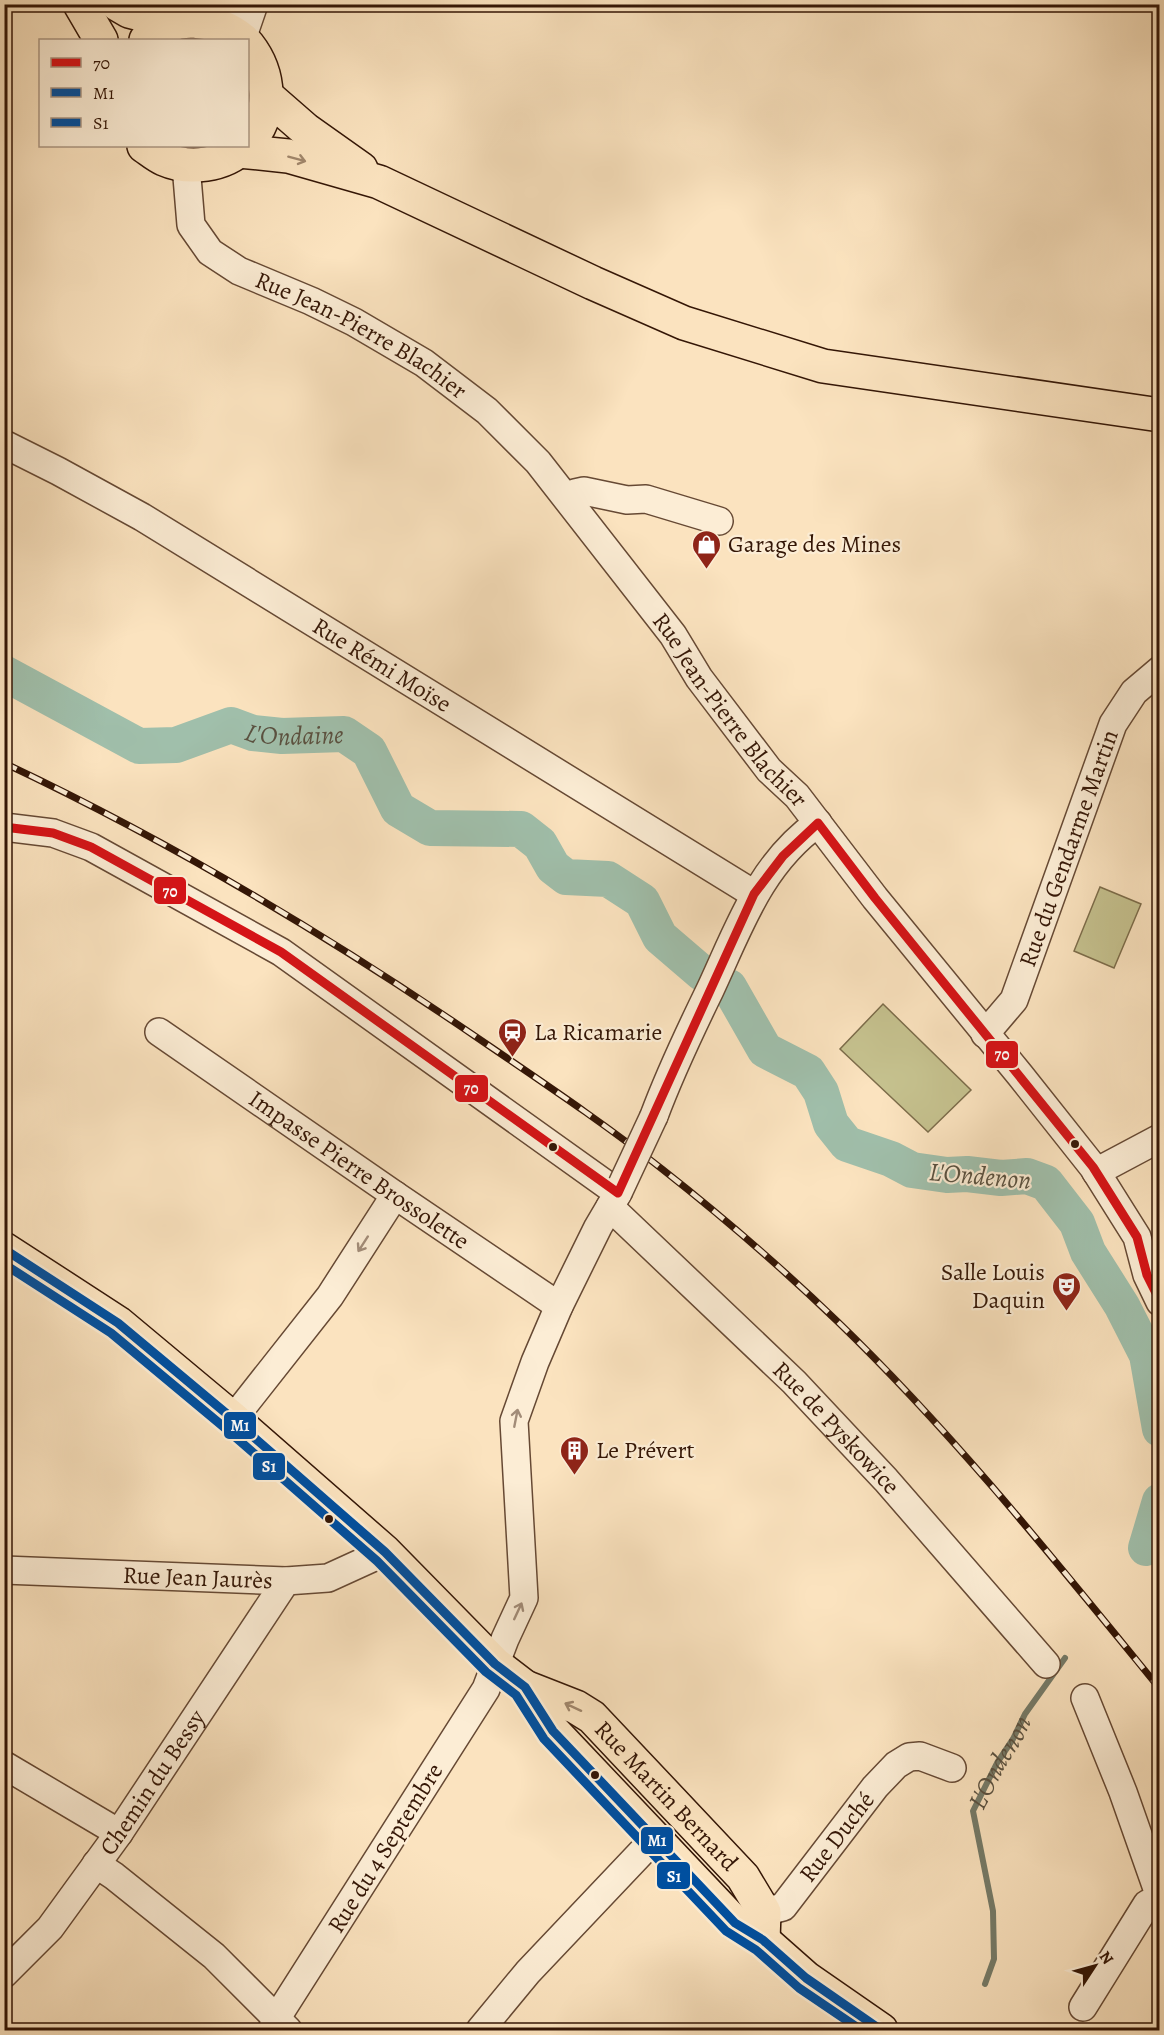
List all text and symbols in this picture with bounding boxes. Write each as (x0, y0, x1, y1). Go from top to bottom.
legend (39, 39, 249, 147)
text: 70 (93, 51, 110, 75)
text: M1 (93, 81, 114, 105)
text: S1 (93, 111, 109, 135)
one-way arrow (287, 153, 306, 165)
street label: Rue Jean-Pierre Blachier (250, 264, 474, 406)
shop icon: Garage des Mines (691, 528, 723, 570)
place label: Garage des Mines (728, 528, 901, 560)
street label: Rue Jean-Pierre Blachier (645, 606, 815, 813)
street label: Rue Rémi Moïse (306, 610, 458, 720)
water label: L'Ondaine (240, 714, 344, 754)
street label: Rue du Gendarme Martin (1011, 725, 1126, 971)
line badge: 70 (153, 876, 187, 905)
text: 70 (163, 881, 177, 903)
station icon: La Ricamarie (497, 1016, 529, 1058)
place label: La Ricamarie (534, 1016, 662, 1048)
line badge: 70 (985, 1040, 1019, 1069)
text: 70 (995, 1044, 1009, 1066)
line badge: 70 (454, 1074, 489, 1103)
text: 70 (464, 1078, 478, 1100)
street label: Impasse Pierre Brossolette (243, 1083, 476, 1257)
unlabelled marker (1069, 1138, 1081, 1150)
unlabelled marker (547, 1141, 559, 1153)
water label: L'Ondenon (927, 1154, 1033, 1198)
one-way arrow (357, 1236, 369, 1252)
place label: Salle Louis Daquin (941, 1256, 1045, 1316)
theatre icon: Salle Louis Daquin (1050, 1270, 1082, 1312)
street label: Rue de Pyskowice (766, 1354, 907, 1501)
one-way arrow (511, 1409, 522, 1428)
line badge: M1 (223, 1411, 257, 1440)
text: M1 (230, 1415, 250, 1437)
building icon: Le Prévert (559, 1434, 591, 1476)
place label: Le Prévert (596, 1434, 695, 1466)
line badge: S1 (252, 1452, 286, 1481)
text: S1 (262, 1456, 276, 1478)
unlabelled marker (323, 1513, 335, 1525)
street label: Rue Jean Jaurès (122, 1559, 273, 1596)
one-way arrow (513, 1602, 525, 1620)
one-way arrow (565, 1700, 583, 1712)
street label: Chemin du Bessy (92, 1703, 213, 1862)
water label: L'Ondenon (959, 1710, 1039, 1815)
street label: Rue Martin Bernard (588, 1714, 745, 1878)
street label: Rue du 4 Septembre (320, 1757, 450, 1939)
unlabelled marker (589, 1769, 601, 1781)
street label: Rue Duché (792, 1785, 882, 1889)
line badge: M1 (640, 1826, 674, 1855)
text: M1 (647, 1830, 667, 1852)
line badge: S1 (656, 1861, 691, 1890)
text: S1 (667, 1866, 681, 1888)
north arrow (1065, 1936, 1125, 1996)
text: N (1094, 1947, 1119, 1969)

